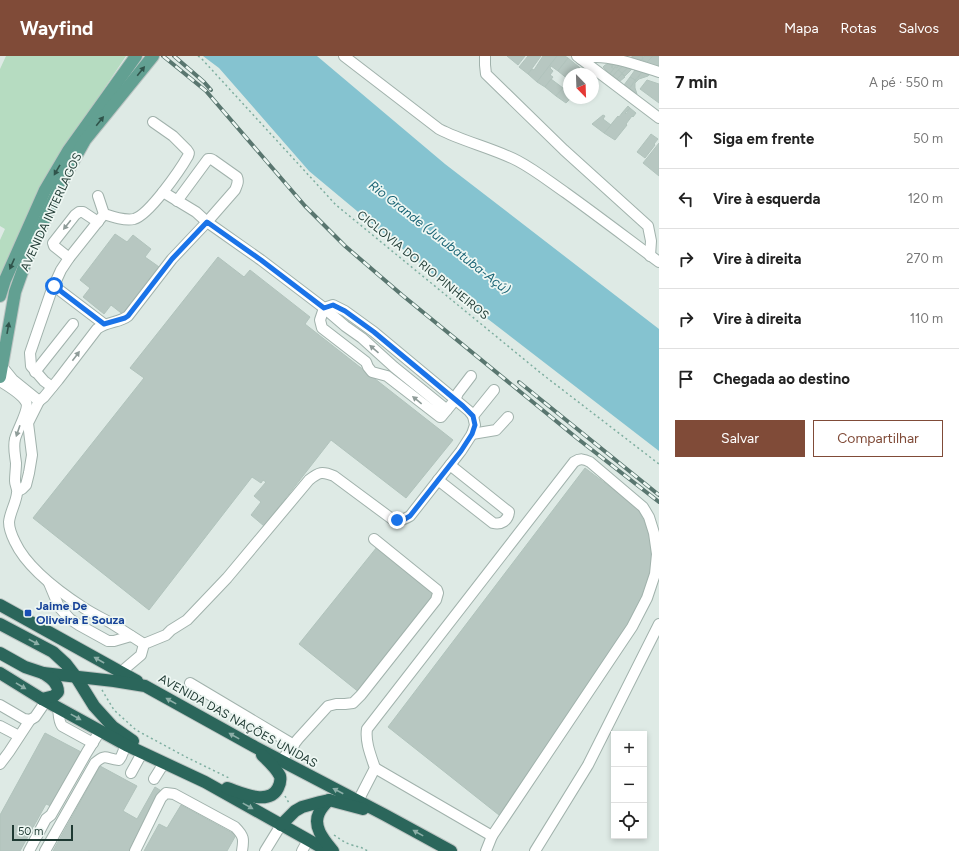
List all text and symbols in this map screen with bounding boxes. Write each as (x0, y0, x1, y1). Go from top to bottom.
text: Wayfind (20, 17, 93, 40)
text: Mapa (784, 20, 819, 37)
text: Rotas (841, 20, 876, 37)
text: Salvos (898, 20, 939, 37)
one-way arrow (136, 65, 145, 76)
north arrow (563, 68, 599, 104)
text: 7 min (675, 72, 717, 92)
text: A pé · 550 m (869, 75, 943, 90)
one-way arrow (96, 116, 105, 127)
icon: ahead (675, 128, 697, 150)
text: Siga em frente (713, 130, 814, 148)
text: 50 m (913, 131, 943, 146)
street label: AVENIDA INTERLAGOS (17, 151, 85, 273)
one-way arrow (53, 164, 60, 176)
water label: Rio Grande (Jurubatuba-Açú) (366, 178, 514, 297)
icon: left (675, 188, 697, 210)
text: Vire à esquerda (713, 190, 820, 208)
text: 120 m (908, 191, 943, 206)
street label: CICLOVIA DO RIO PINHEIROS (354, 208, 492, 322)
one-way arrow (63, 219, 72, 230)
icon: right (675, 248, 697, 270)
text: Vire à direita (713, 250, 802, 268)
text: 270 m (906, 251, 943, 266)
one-way arrow (9, 259, 15, 270)
route start (45, 277, 63, 295)
icon: right (675, 308, 697, 330)
text: Vire à direita (713, 310, 802, 328)
text: 110 m (910, 311, 943, 326)
one-way arrow (6, 322, 12, 334)
one-way arrow (369, 345, 379, 354)
one-way arrow (72, 351, 80, 362)
icon: arrive (675, 368, 697, 390)
text: Chegada ao destino (713, 370, 850, 388)
one-way arrow (412, 396, 423, 404)
button: Salvar (675, 420, 805, 457)
button: Compartilhar (813, 420, 943, 457)
one-way arrow (15, 426, 21, 438)
route end (388, 511, 406, 529)
place label: Jaime De Oliveira E Souza (36, 599, 125, 627)
marker: Jaime De Oliveira E Souza (23, 608, 33, 618)
one-way arrow (29, 639, 40, 645)
one-way arrow (93, 657, 105, 663)
street label: AVENIDA DAS NAÇÕES UNIDAS (156, 671, 320, 771)
one-way arrow (15, 682, 27, 689)
one-way arrow (166, 697, 177, 704)
one-way arrow (70, 714, 82, 721)
map controls (611, 731, 647, 839)
button: + (611, 731, 647, 767)
one-way arrow (229, 733, 240, 739)
button: − (611, 767, 647, 803)
one-way arrow (332, 788, 344, 794)
one-way arrow (242, 803, 254, 810)
button: locate (611, 803, 647, 839)
scale bar (12, 823, 73, 842)
text: 50 m (18, 825, 43, 838)
one-way arrow (412, 829, 424, 836)

